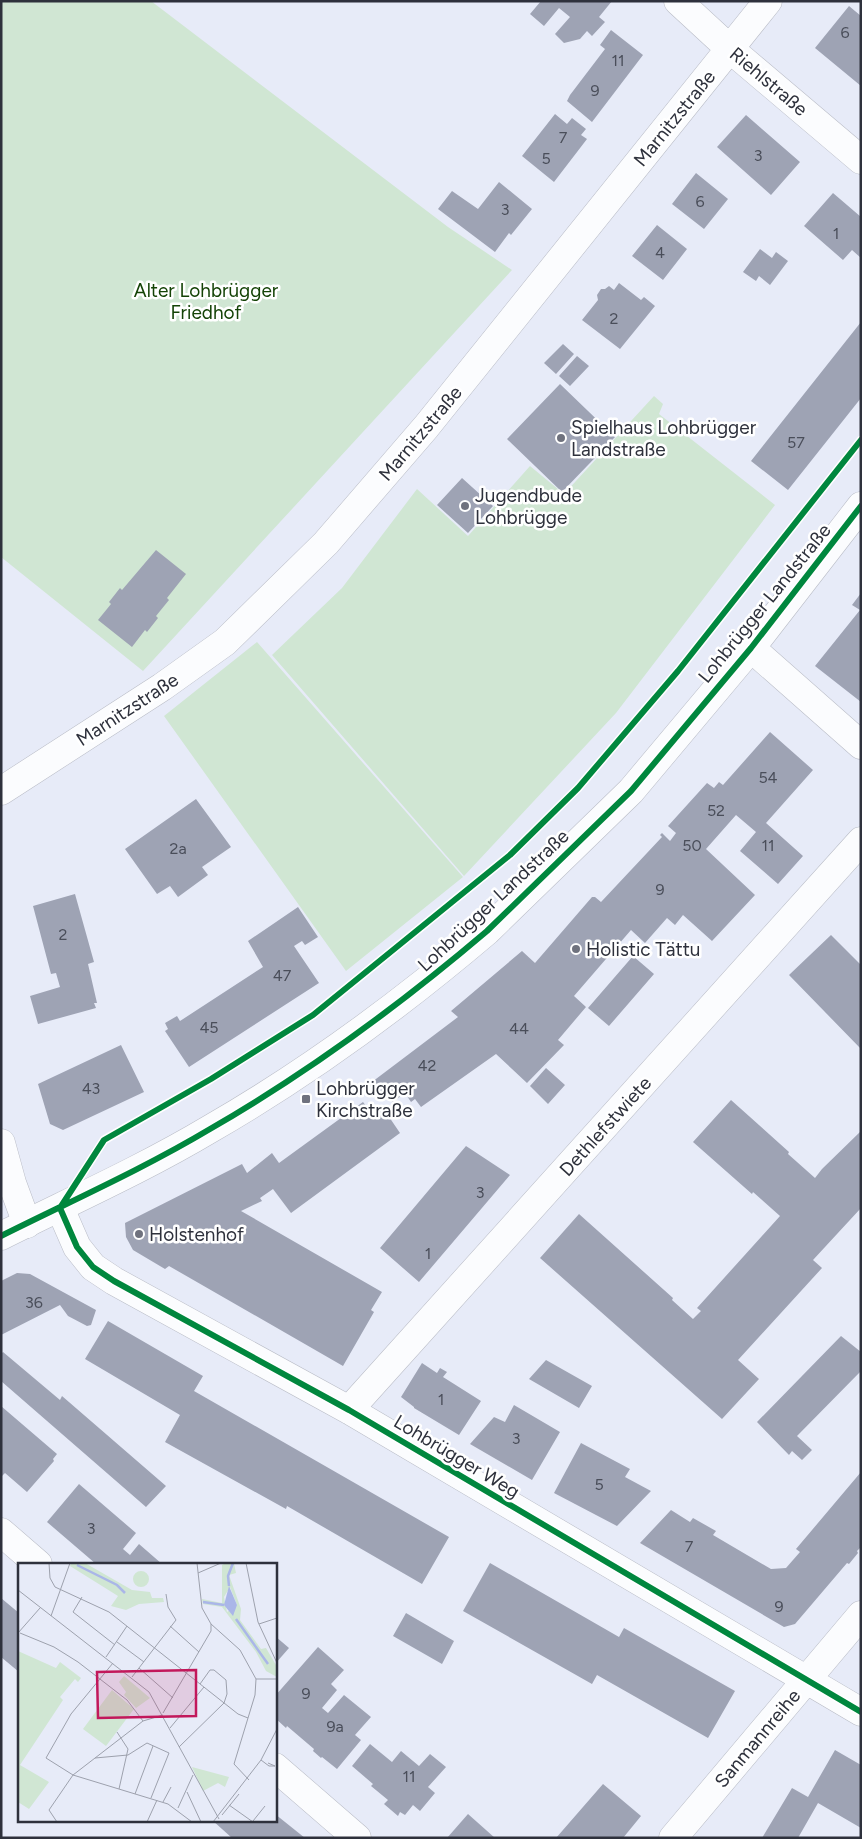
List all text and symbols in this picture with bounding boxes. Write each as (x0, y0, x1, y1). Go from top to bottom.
house number: 6 (840, 23, 850, 42)
street label: Riehlstraße (725, 42, 812, 121)
house number: 11 (611, 51, 625, 70)
street label: Marnitzstraße (629, 66, 720, 171)
house number: 9 (590, 81, 600, 100)
house number: 7 (559, 128, 568, 147)
house number: 3 (754, 146, 762, 165)
house number: 5 (541, 149, 551, 168)
house number: 6 (695, 192, 705, 211)
house number: 3 (501, 200, 509, 219)
house number: 1 (833, 224, 839, 243)
house number: 4 (655, 243, 665, 262)
park label: Alter Lohbrügger Friedhof (134, 279, 279, 324)
house number: 2 (610, 309, 618, 328)
street label: Marnitzstraße (374, 381, 467, 486)
place label: Spielhaus Lohbrügger Landstraße (571, 416, 757, 461)
marker: Spielhaus Lohbrügger Landstraße (555, 432, 567, 444)
house number: 57 (787, 433, 805, 452)
place label: Jugendbude Lohbrügge (475, 484, 582, 529)
marker: Jugendbude Lohbrügge (459, 500, 471, 512)
street label: Lohbrügger Landstraße (693, 519, 836, 687)
street label: Marnitzstraße (72, 668, 183, 751)
house number: 54 (758, 768, 778, 787)
house number: 52 (707, 801, 725, 820)
street label: Lohbrügger Landstraße (413, 824, 574, 976)
house number: 50 (682, 836, 702, 855)
house number: 11 (761, 836, 775, 855)
house number: 2a (169, 839, 187, 858)
house number: 9 (655, 880, 665, 899)
house number: 2 (59, 925, 67, 944)
place label: Holistic Tättu (586, 938, 700, 961)
marker: Holistic Tättu (570, 943, 582, 955)
house number: 47 (273, 966, 292, 985)
house number: 45 (199, 1018, 219, 1037)
house number: 44 (509, 1019, 529, 1038)
house number: 42 (418, 1056, 436, 1075)
street label: Dethlefstwiete (555, 1072, 656, 1181)
place label: Lohbrügger Kirchstraße (316, 1077, 415, 1122)
house number: 43 (82, 1079, 100, 1098)
marker: Lohbrügger Kirchstraße (300, 1093, 312, 1105)
house number: 3 (476, 1183, 484, 1202)
place label: Holstenhof (149, 1223, 244, 1246)
marker: Holstenhof (133, 1228, 145, 1240)
house number: 1 (425, 1244, 431, 1263)
house number: 36 (25, 1293, 43, 1312)
house number: 1 (438, 1390, 444, 1409)
street label: Lohbrügger Weg (390, 1410, 524, 1503)
house number: 3 (512, 1429, 520, 1448)
house number: 5 (594, 1475, 604, 1494)
house number: 3 (87, 1519, 95, 1538)
house number: 7 (685, 1537, 694, 1556)
inset map (18, 1563, 276, 1822)
house number: 9 (774, 1597, 784, 1616)
house number: 9 (301, 1684, 311, 1703)
street label: Sanmannreihe (710, 1685, 805, 1792)
house number: 9a (326, 1717, 344, 1736)
house number: 11 (402, 1767, 416, 1786)

